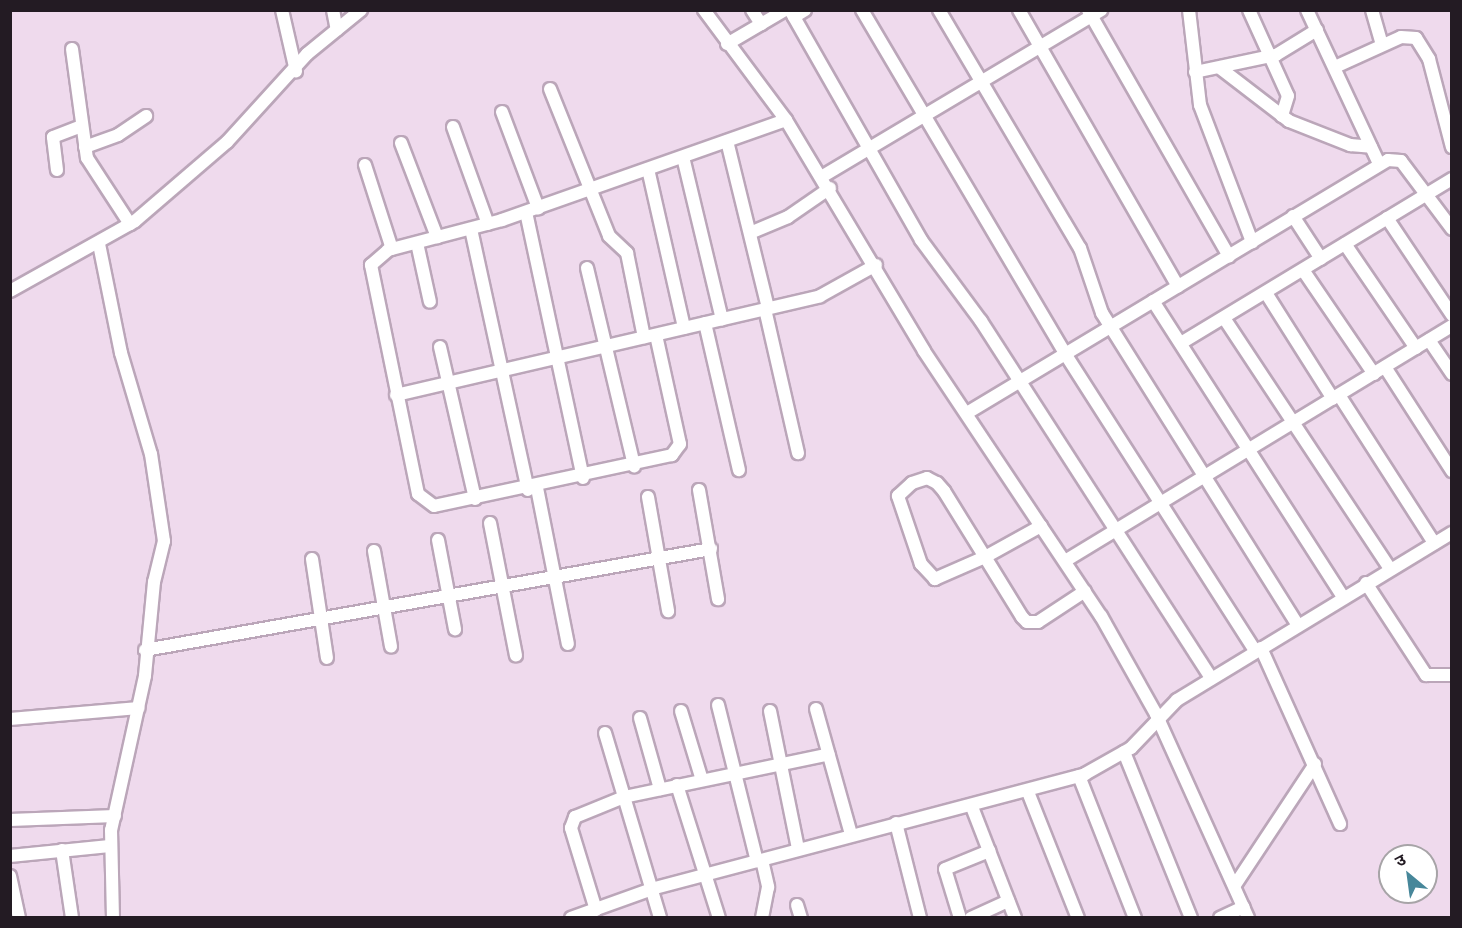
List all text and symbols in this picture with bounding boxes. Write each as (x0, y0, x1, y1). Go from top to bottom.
north arrow (1378, 844, 1438, 904)
text: उ (1391, 848, 1410, 872)

